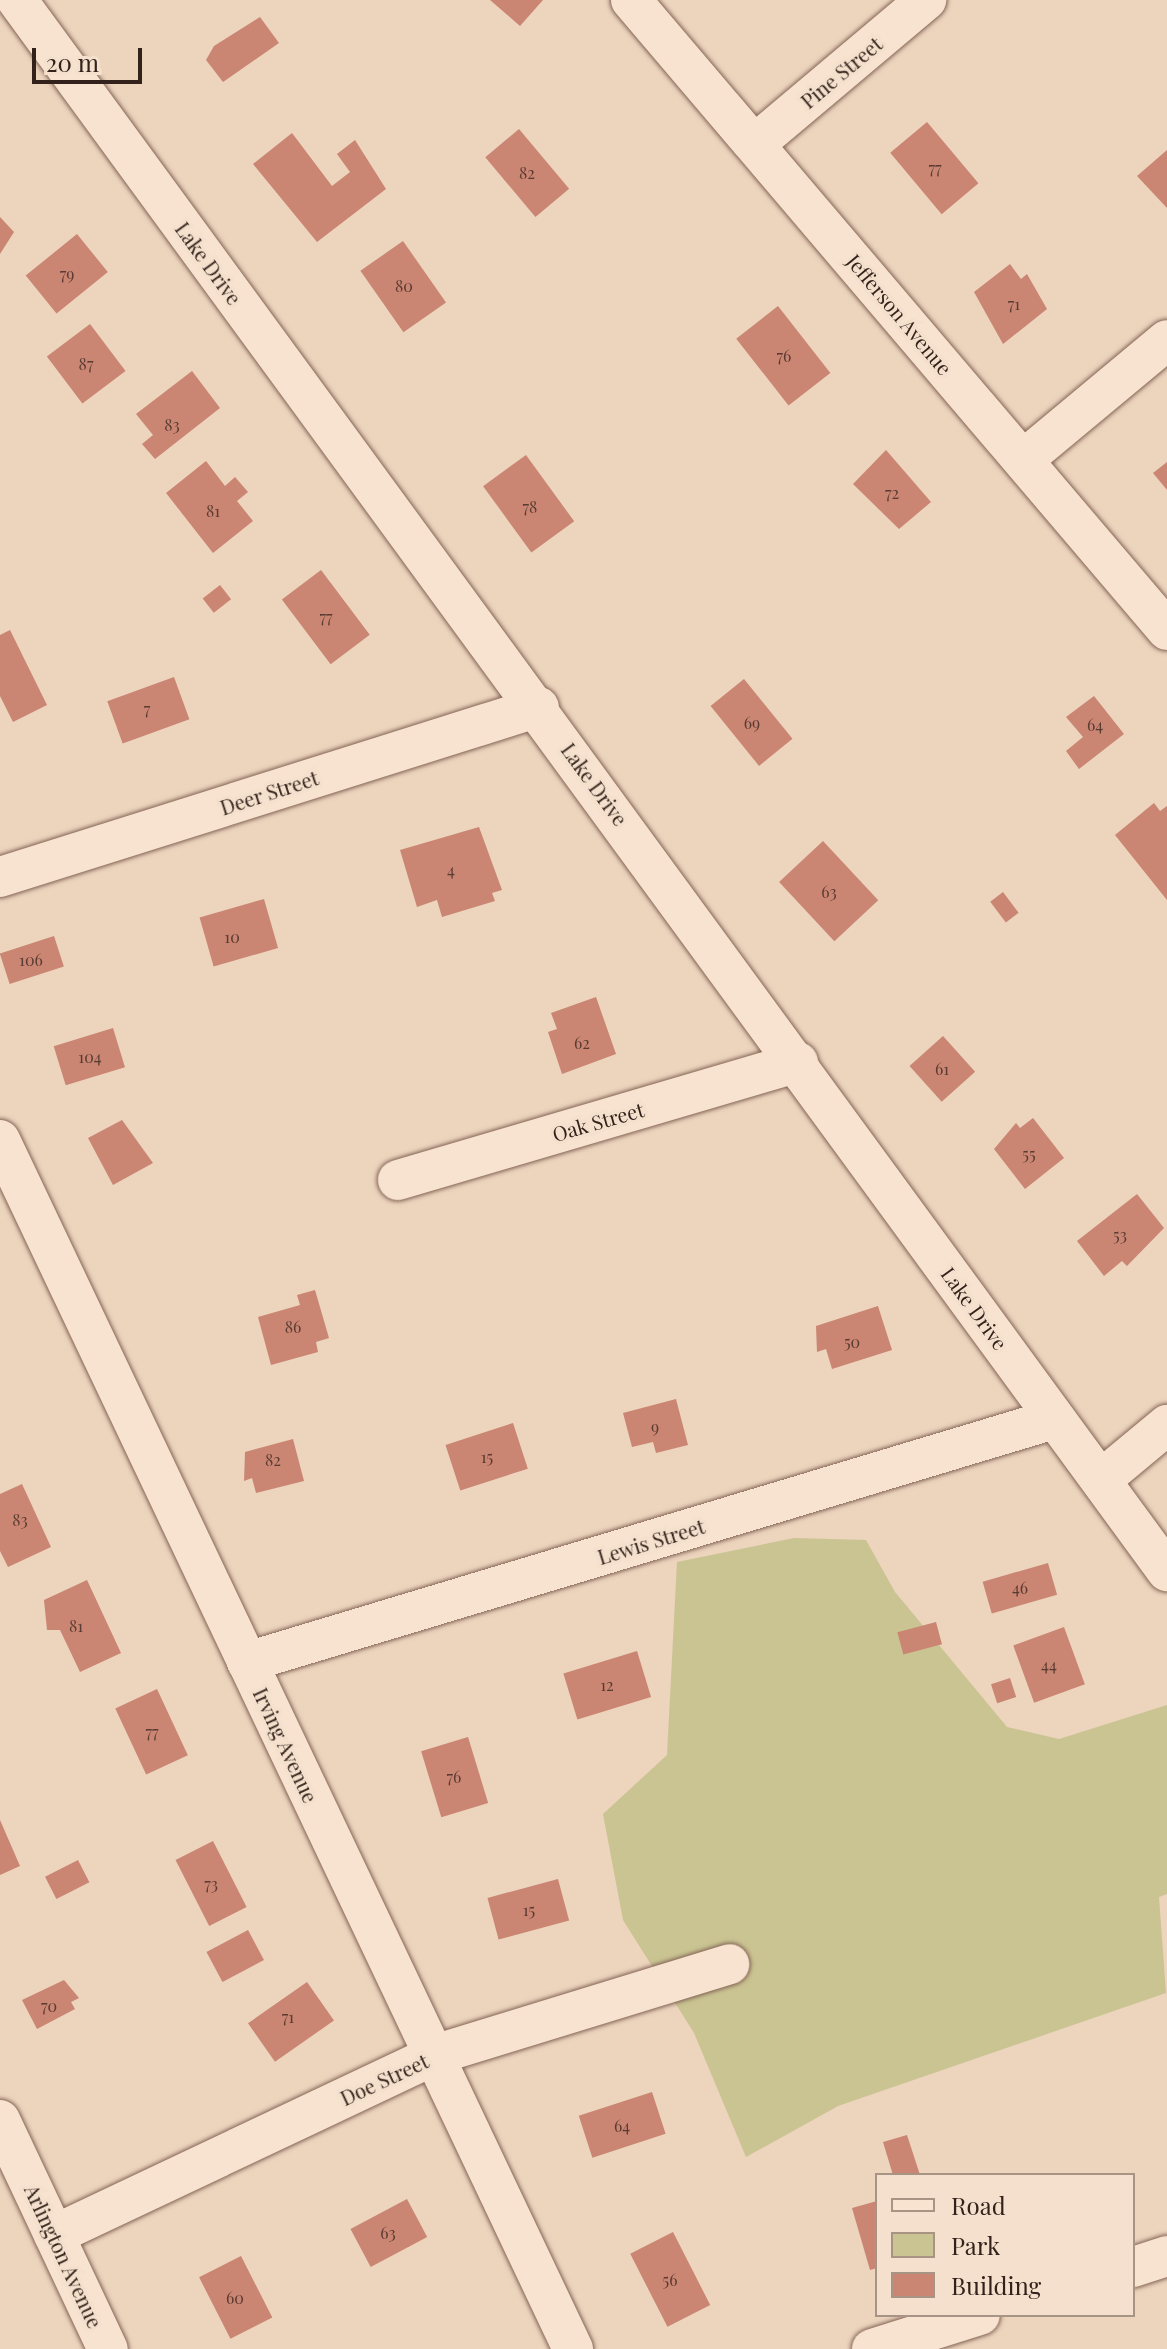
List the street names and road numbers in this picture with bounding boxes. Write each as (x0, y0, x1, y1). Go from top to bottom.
street label: Pine Street (796, 31, 886, 113)
street label: Lake Drive (171, 217, 247, 309)
street label: Jefferson Avenue (842, 249, 958, 379)
street label: Lake Drive (557, 738, 633, 830)
street label: Deer Street (217, 765, 321, 819)
street label: Oak Street (549, 1096, 647, 1146)
street label: Lake Drive (937, 1262, 1013, 1354)
street label: Lewis Street (595, 1513, 707, 1569)
street label: Irving Avenue (249, 1683, 323, 1807)
street label: Doe Street (336, 2048, 432, 2110)
street label: Arlington Avenue (20, 2180, 108, 2332)

